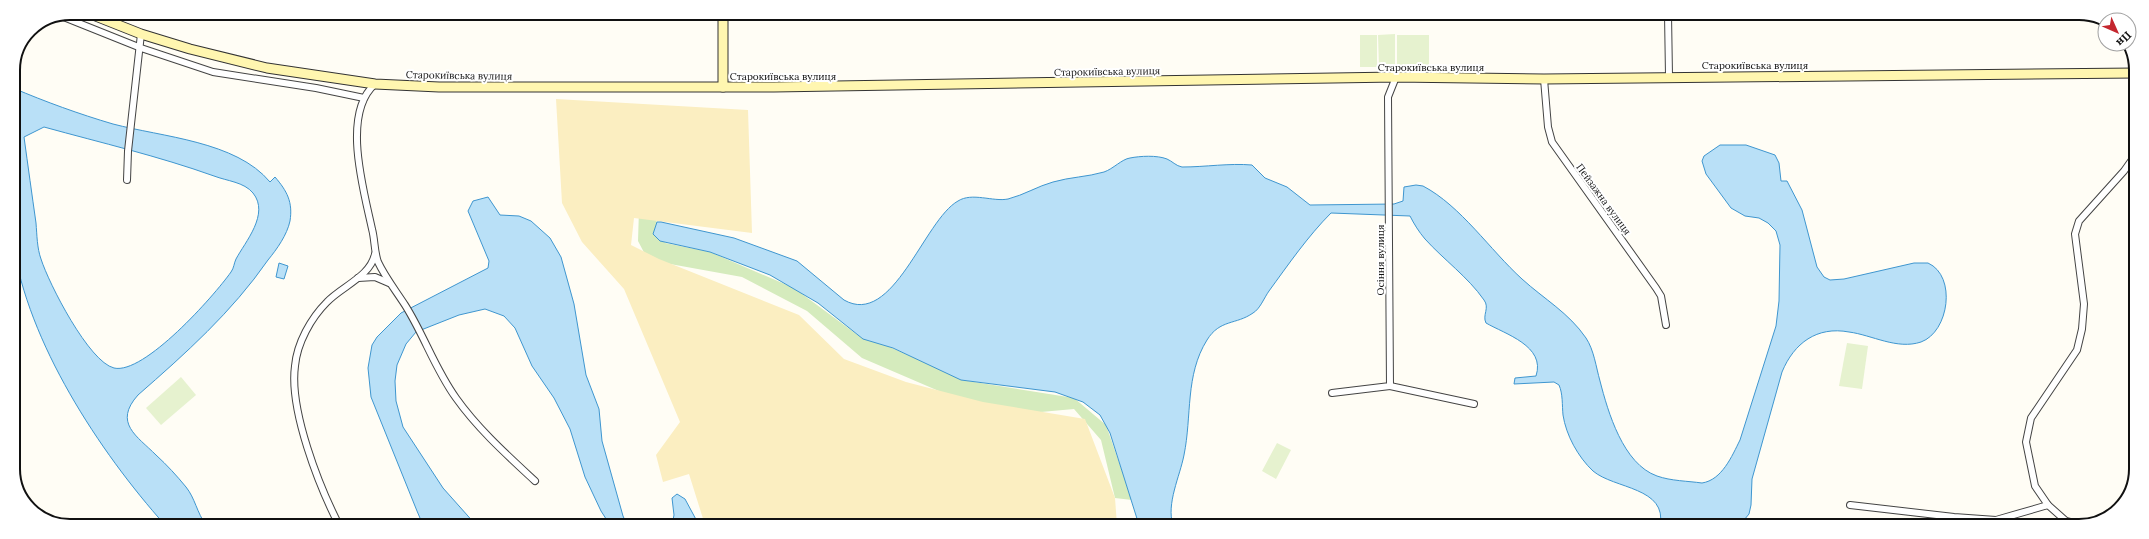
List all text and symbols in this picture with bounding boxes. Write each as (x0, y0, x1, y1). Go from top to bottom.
north arrow (2097, 12, 2137, 52)
text: Пн (2113, 28, 2135, 50)
street label: Старокиївська вулиця (1702, 59, 1808, 72)
street label: Старокиївська вулиця (1378, 61, 1484, 74)
street label: Старокиївська вулиця (1054, 64, 1160, 79)
street label: Старокиївська вулиця (406, 68, 512, 83)
street label: Старокиївська вулиця (730, 70, 836, 83)
street label: Пейзажна вулиця (1573, 161, 1634, 237)
street label: Осіння вулиця (1374, 225, 1387, 295)

